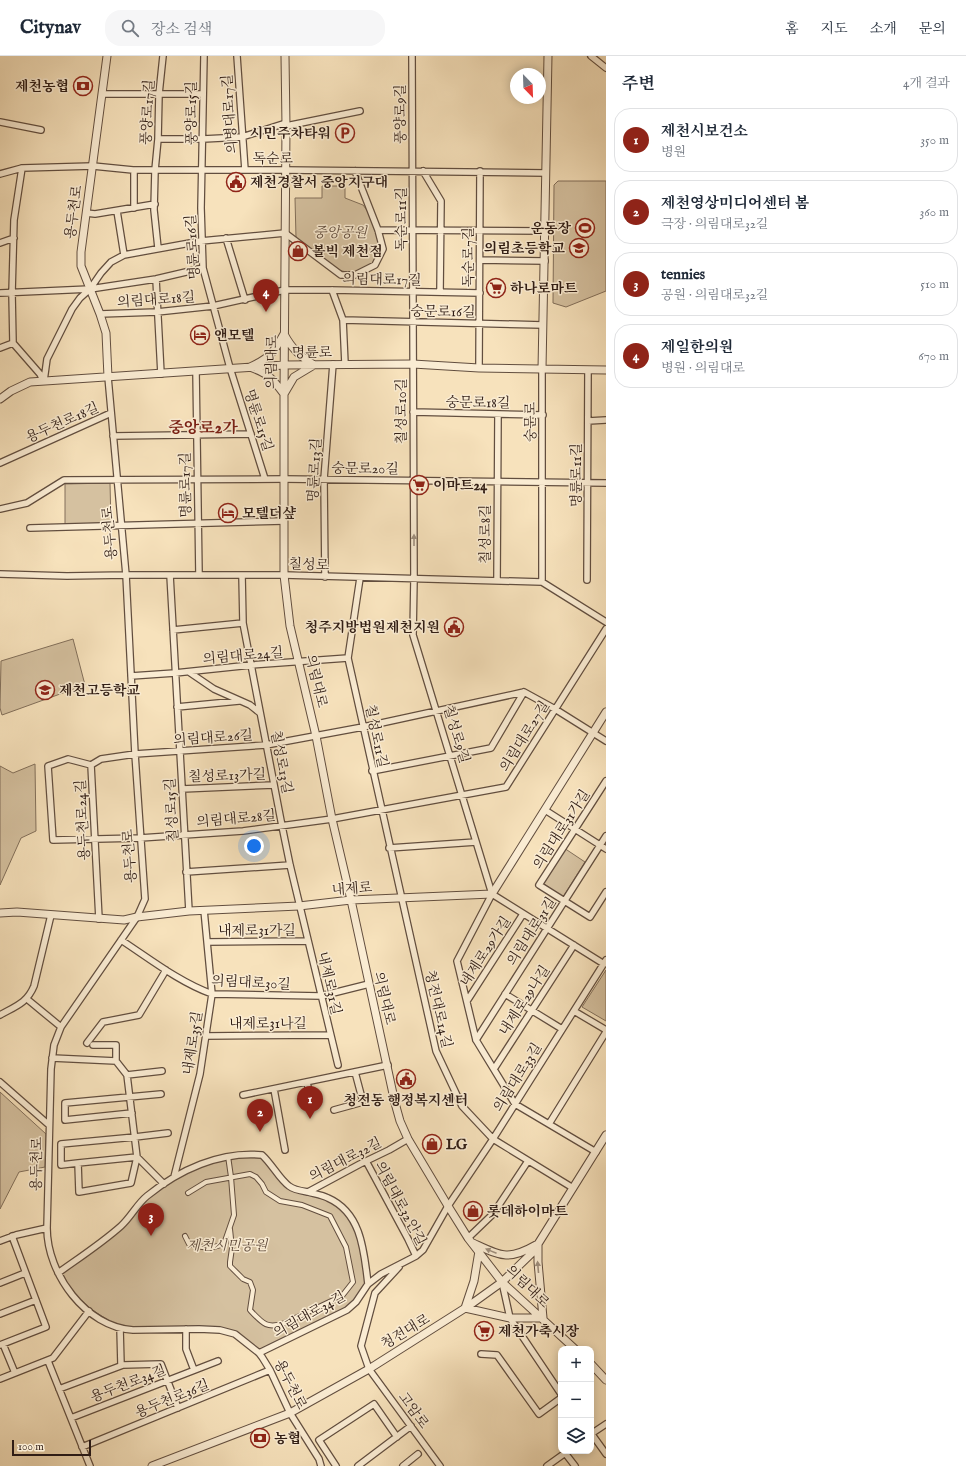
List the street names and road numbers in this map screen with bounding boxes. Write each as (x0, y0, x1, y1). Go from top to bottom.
street label: 의병대로17길 (218, 74, 242, 154)
street label: 풍양로17길 (137, 79, 159, 145)
street label: 풍양로15길 (183, 81, 201, 145)
street label: 풍양로9길 (392, 84, 410, 144)
street label: 독순로 (253, 150, 294, 168)
street label: 용두천로 (61, 184, 87, 240)
street label: 독순로11길 (393, 187, 411, 251)
street label: 명륜로16길 (182, 214, 204, 280)
street label: 독순로7길 (460, 227, 478, 287)
street label: 의림대로17길 (342, 270, 422, 290)
street label: 의림대로18길 (116, 288, 196, 312)
street label: 숭문로16길 (410, 302, 476, 322)
street label: 의림대로 (263, 334, 281, 389)
street label: 명륜로 (292, 344, 333, 362)
street label: 칠성로10길 (393, 378, 411, 444)
street label: 명륜로15길 (240, 387, 277, 454)
street label: 숭문로18길 (445, 393, 511, 413)
street label: 용두천로18길 (23, 399, 102, 447)
street label: 숭문로 (522, 401, 540, 442)
street label: 명륜로13길 (304, 437, 326, 503)
street label: 명륜로11길 (568, 443, 586, 507)
street label: 명륜로17길 (176, 452, 196, 518)
street label: 숭문로20길 (331, 459, 399, 479)
street label: 칠성로8길 (477, 504, 495, 564)
street label: 용두천로 (99, 505, 121, 561)
street label: 칠성로 (288, 555, 330, 575)
street label: 의림대로24길 (202, 643, 284, 668)
street label: 의림대로 (301, 653, 331, 710)
street label: 의림대로27길 (496, 698, 554, 775)
street label: 칠성로11길 (361, 703, 392, 770)
street label: 칠성로9길 (439, 703, 473, 766)
street label: 의림대로26길 (172, 726, 254, 750)
street label: 칠성로13길 (266, 729, 296, 796)
street label: 칠성로13가길 (188, 766, 266, 786)
street label: 칠성로15길 (161, 777, 183, 843)
street label: 용두천로24길 (72, 779, 94, 861)
street label: 의림대로31가길 (529, 786, 594, 873)
street label: 의림대로28길 (196, 807, 277, 831)
street label: 용두천로 (119, 828, 141, 884)
street label: 내제로 (331, 879, 373, 899)
street label: 의림대로31길 (503, 894, 561, 969)
street label: 내제로29가길 (456, 913, 515, 990)
street label: 내제로31가길 (218, 922, 296, 940)
street label: 내제로31길 (313, 950, 345, 1017)
street label: 내제로29나길 (495, 962, 554, 1039)
street label: 청전대로14길 (420, 968, 456, 1050)
street label: 의림대로 (369, 970, 399, 1027)
street label: 의림대로30길 (211, 972, 291, 994)
street label: 내제로35길 (179, 1010, 207, 1076)
street label: 내제로31나길 (229, 1015, 307, 1033)
street label: 의림대로33길 (490, 1040, 546, 1115)
street label: 의림대로32길 (306, 1134, 385, 1186)
street label: 용두천로 (28, 1136, 46, 1191)
street label: 의림대로32안길 (370, 1158, 430, 1249)
street label: 의림대로 (502, 1261, 553, 1312)
street label: 의림대로34길 (270, 1288, 349, 1342)
street label: 청전대로 (378, 1310, 434, 1354)
street label: 용두천로 (270, 1356, 311, 1413)
street label: 용두천로34길 (88, 1361, 169, 1407)
street label: 용두천로36길 (132, 1376, 212, 1422)
street label: 고암로 (394, 1389, 433, 1433)

